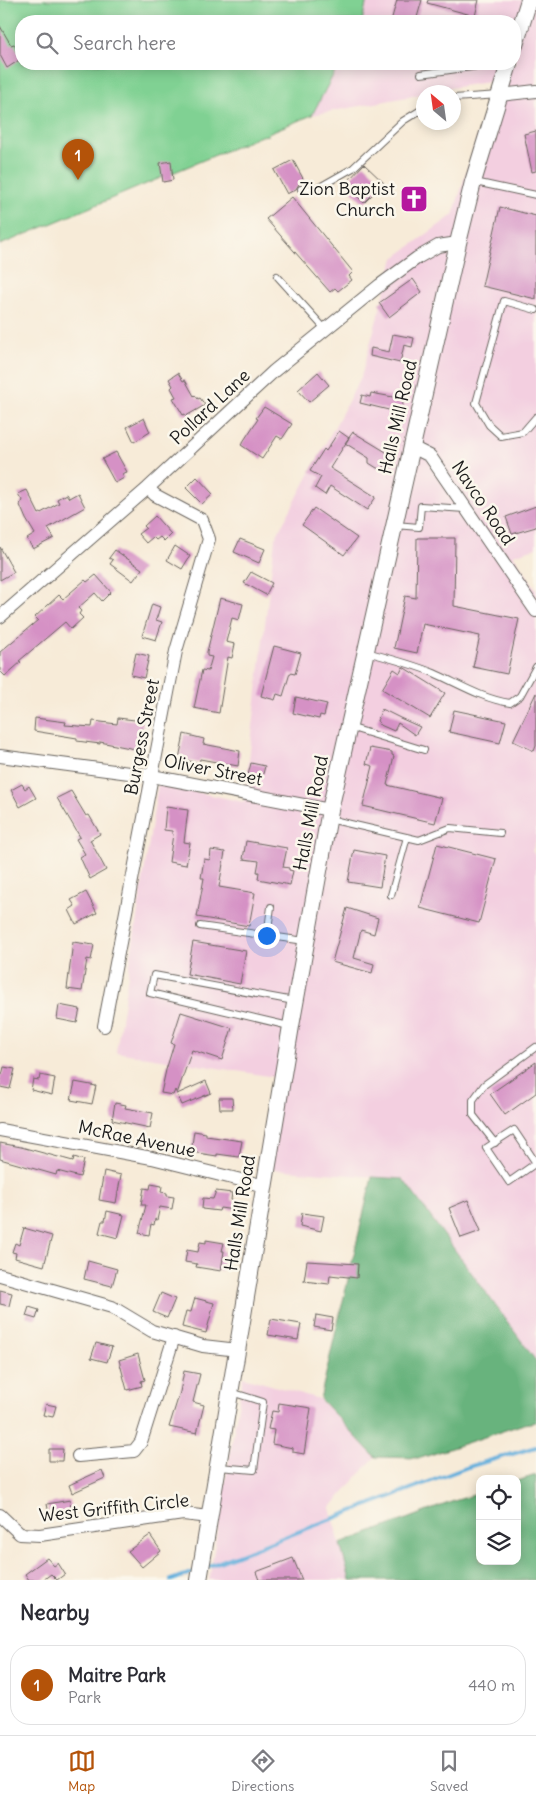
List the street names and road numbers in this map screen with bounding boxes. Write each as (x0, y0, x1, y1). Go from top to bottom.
street label: Halls Mill Road (373, 357, 422, 476)
street label: Pollard Lane (165, 364, 254, 449)
street label: Navco Road (447, 456, 520, 550)
street label: Burgess Street (119, 677, 164, 797)
street label: Oliver Street (162, 749, 264, 790)
street label: Halls Mill Road (288, 753, 333, 872)
street label: McRae Avenue (76, 1115, 198, 1162)
street label: Halls Mill Road (219, 1153, 260, 1272)
street label: West Griffith Circle (38, 1488, 190, 1527)

